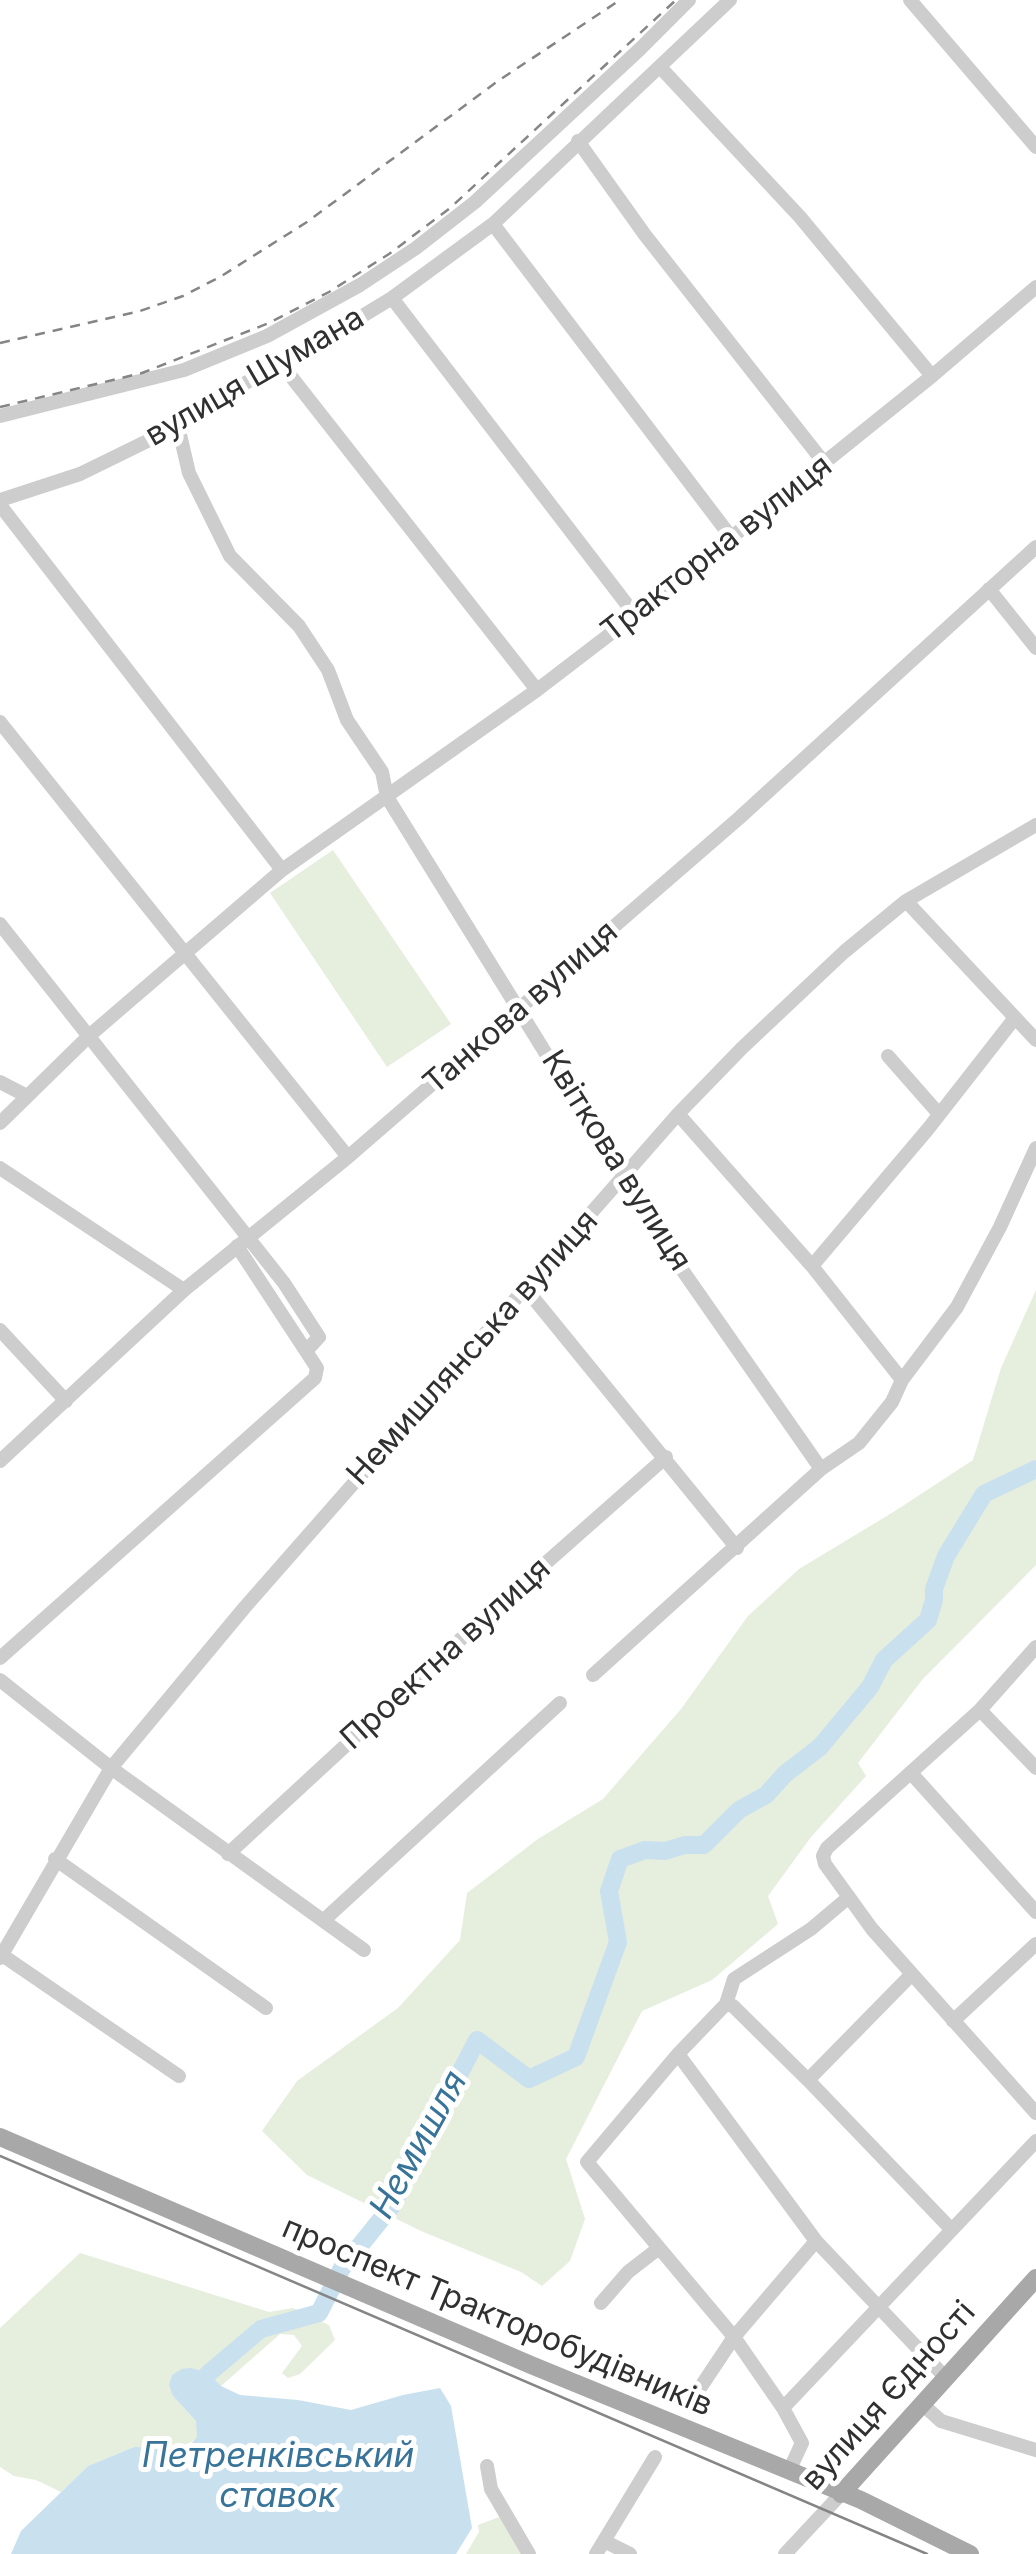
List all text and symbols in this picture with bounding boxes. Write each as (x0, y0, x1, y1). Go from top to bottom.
street label: вулиця Шумана (139, 299, 371, 455)
street label: Тракторна вулиця (594, 447, 840, 651)
street label: Танкова вулиця (416, 913, 626, 1103)
street label: Квіткова вулиця (533, 1044, 699, 1278)
street label: Немишлянська вулиця (339, 1203, 607, 1493)
street label: Проектна вулиця (333, 1550, 559, 1758)
water label: Немишля (361, 2064, 477, 2226)
street label: проспект Тракторобудівників (276, 2209, 718, 2425)
street label: вулиця Єдності (794, 2294, 984, 2498)
water label: Петренківський ставок (142, 2435, 414, 2517)

